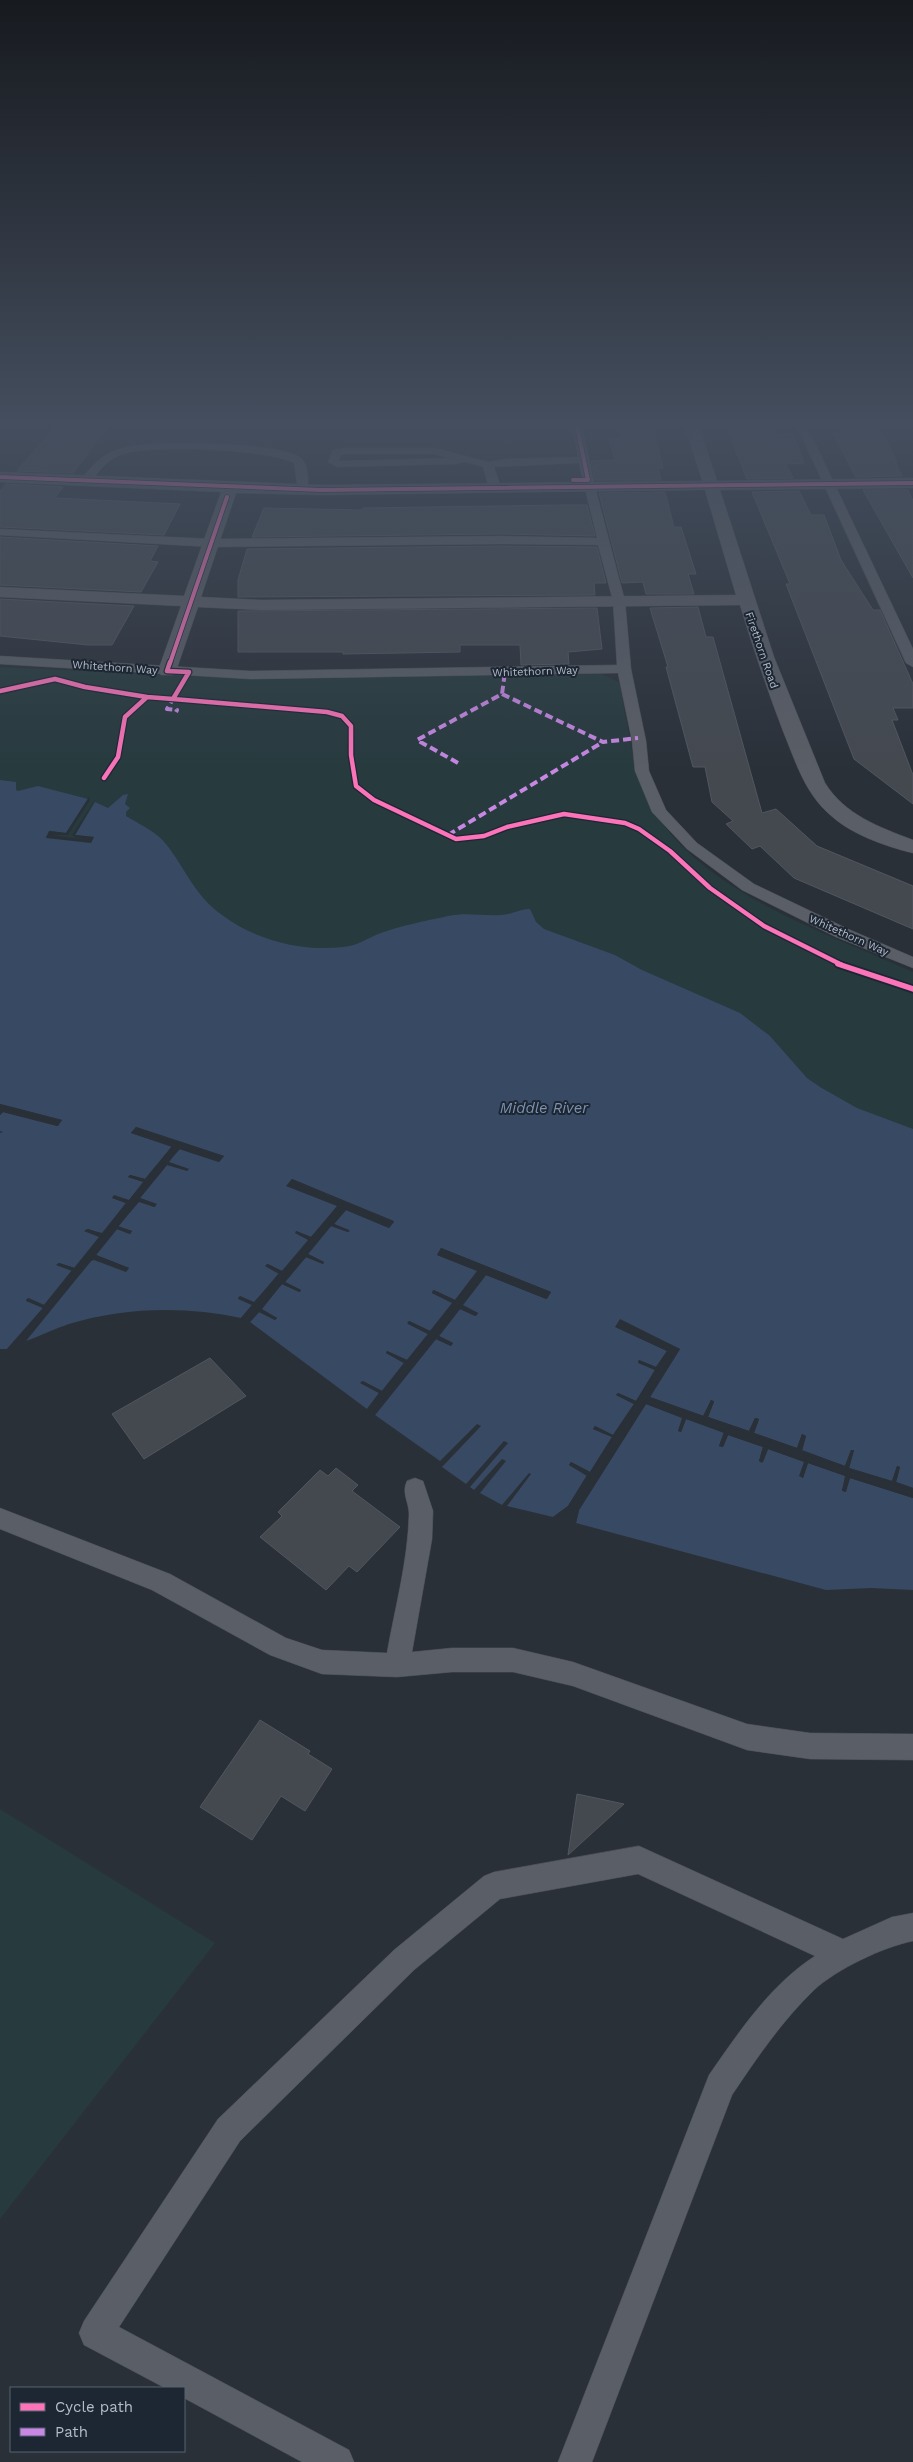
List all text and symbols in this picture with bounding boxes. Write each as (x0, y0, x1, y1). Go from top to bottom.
street label: Firethorn Road (742, 610, 781, 690)
street label: Whitethorn Way (72, 658, 158, 677)
street label: Whitethorn Way (492, 663, 578, 679)
street label: Whitethorn Way (807, 912, 891, 959)
water label: Middle River (500, 1099, 589, 1117)
legend (10, 2387, 185, 2452)
text: Cycle path (55, 2398, 133, 2416)
text: Path (55, 2423, 88, 2441)

